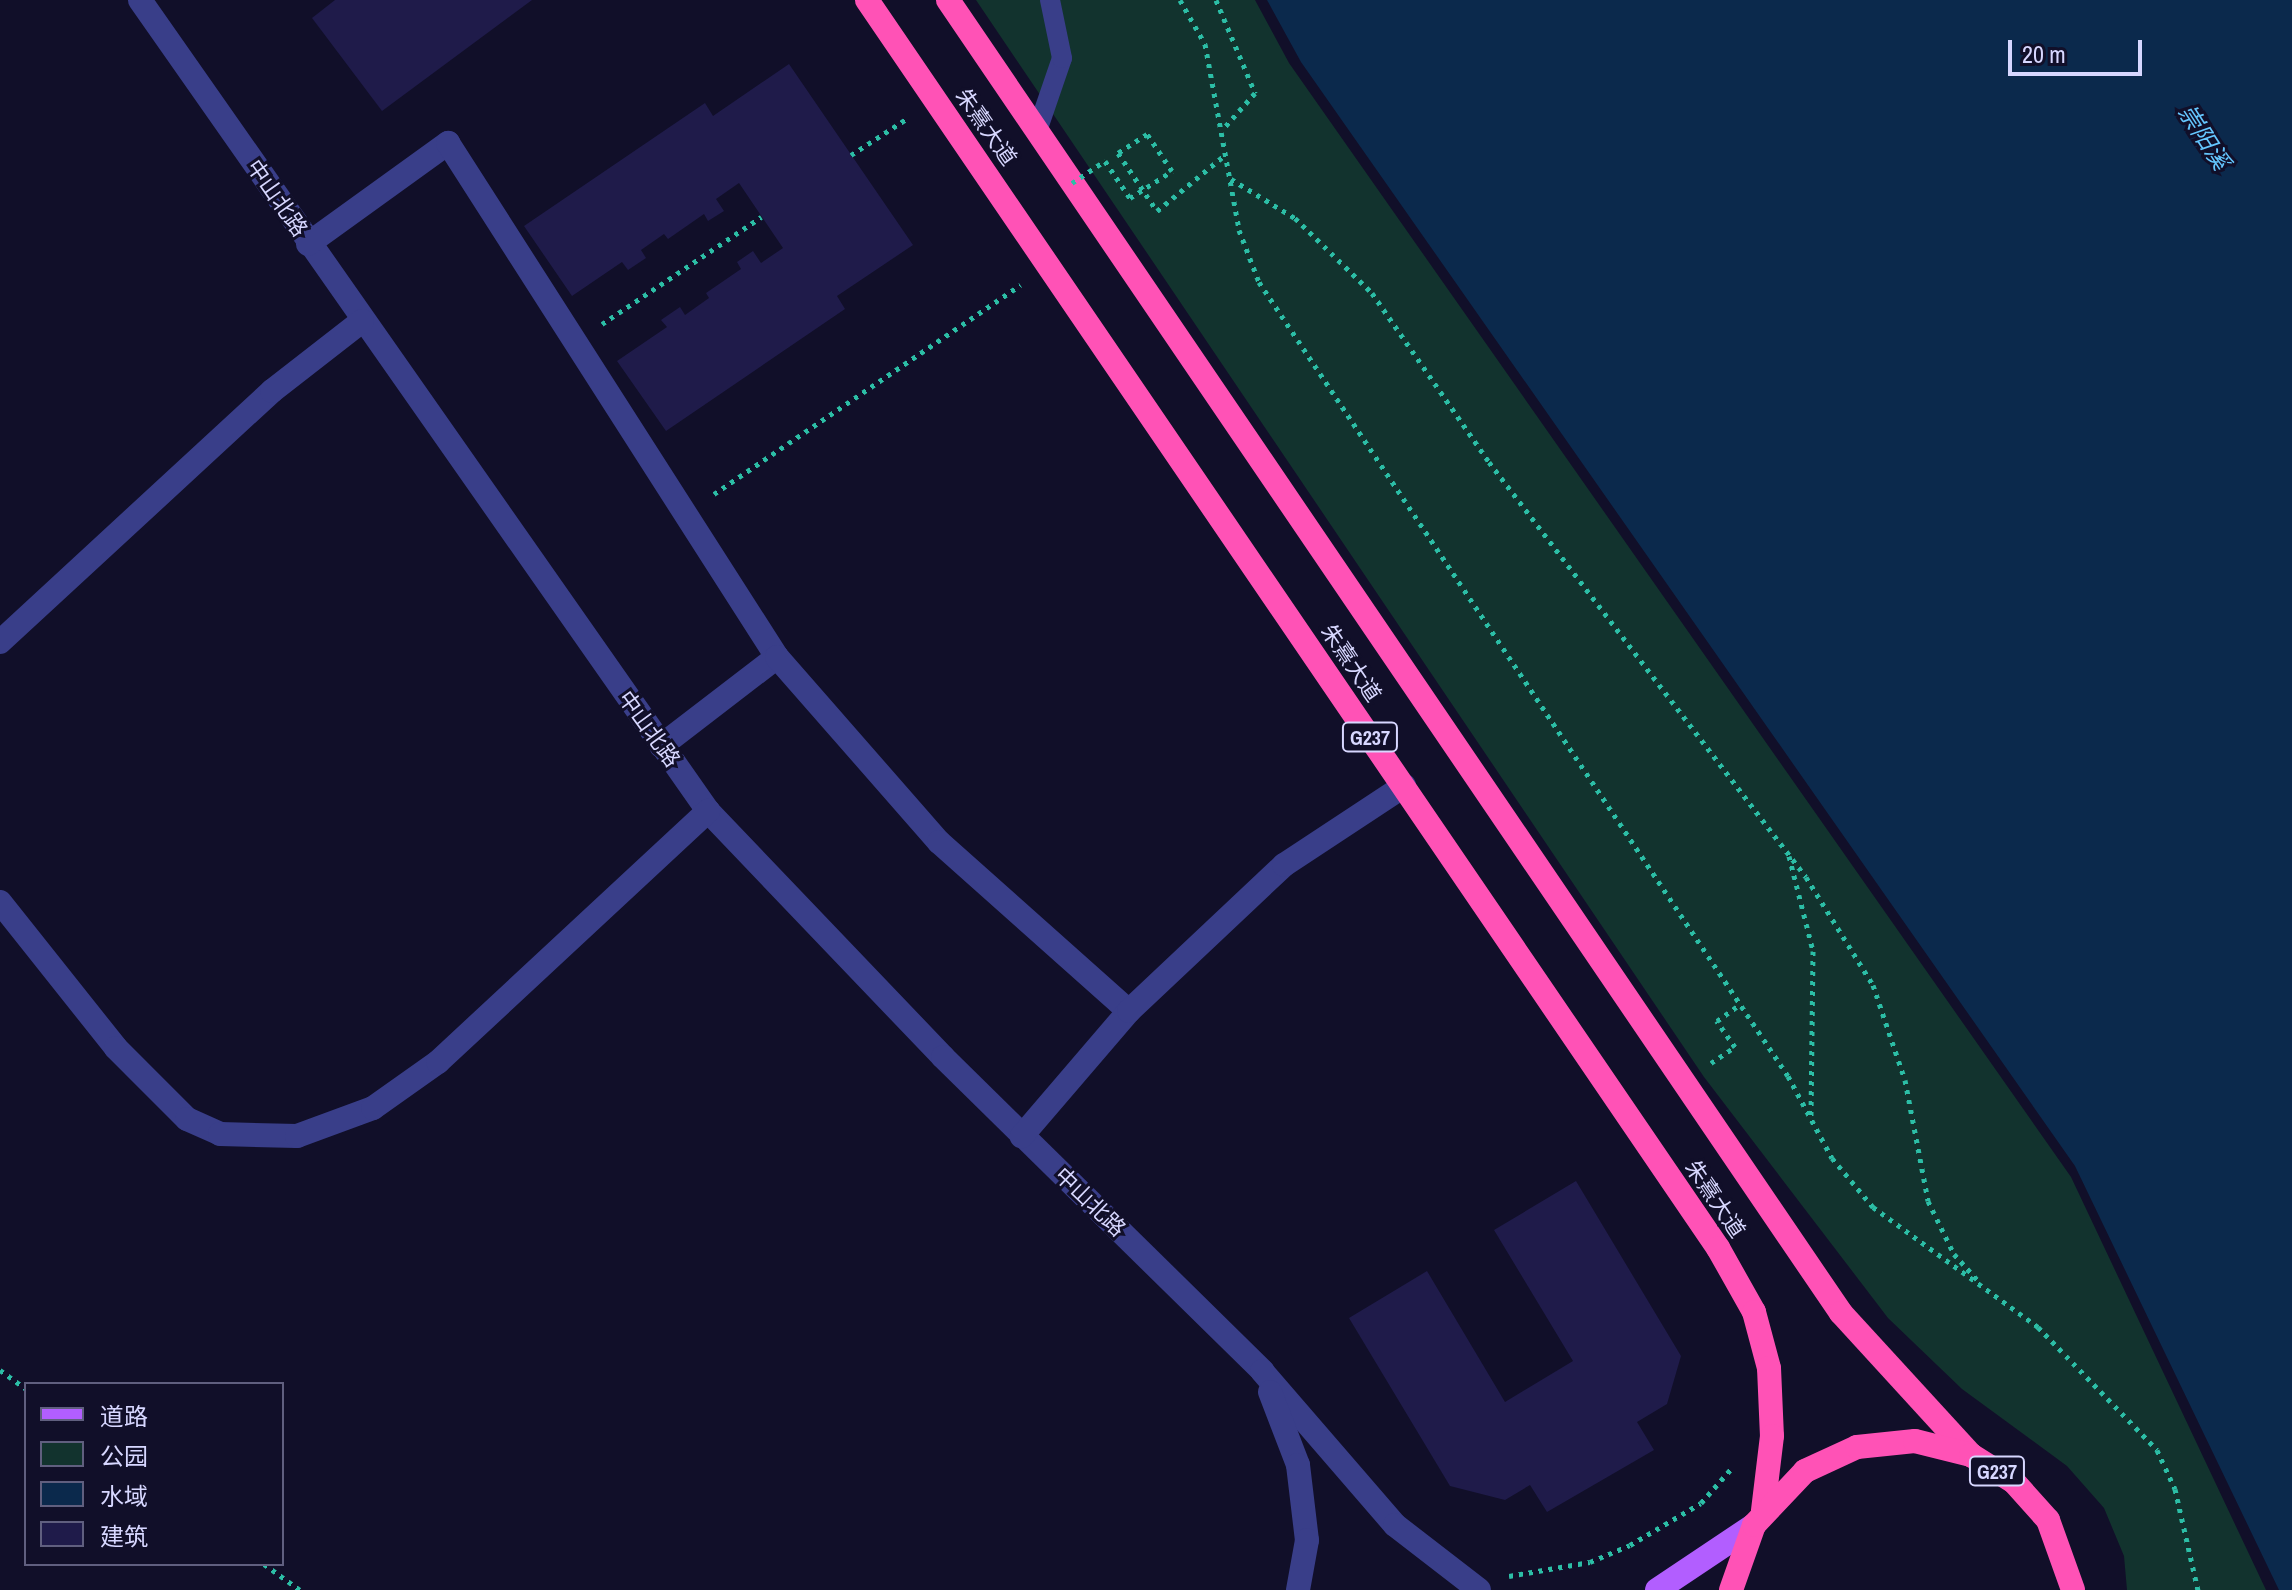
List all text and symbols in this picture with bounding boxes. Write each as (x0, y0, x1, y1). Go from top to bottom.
scale bar (2012, 24, 2146, 74)
text: 20 m (2022, 38, 2066, 70)
street label: 朱熹大道 (950, 83, 1022, 171)
water label: 崇阳溪 (2172, 99, 2236, 175)
street label: 中山北路 (241, 154, 313, 242)
street label: 朱熹大道 (1315, 619, 1387, 707)
street label: 中山北路 (612, 686, 686, 772)
road number: G237 (1340, 721, 1400, 753)
street label: 朱熹大道 (1679, 1155, 1751, 1243)
street label: 中山北路 (1049, 1162, 1131, 1242)
legend (24, 1382, 284, 1566)
text: 道路 (100, 1400, 148, 1432)
text: 公园 (100, 1440, 148, 1472)
road number: G237 (1967, 1455, 2027, 1487)
text: 水域 (100, 1480, 148, 1512)
text: 建筑 (100, 1520, 148, 1552)

